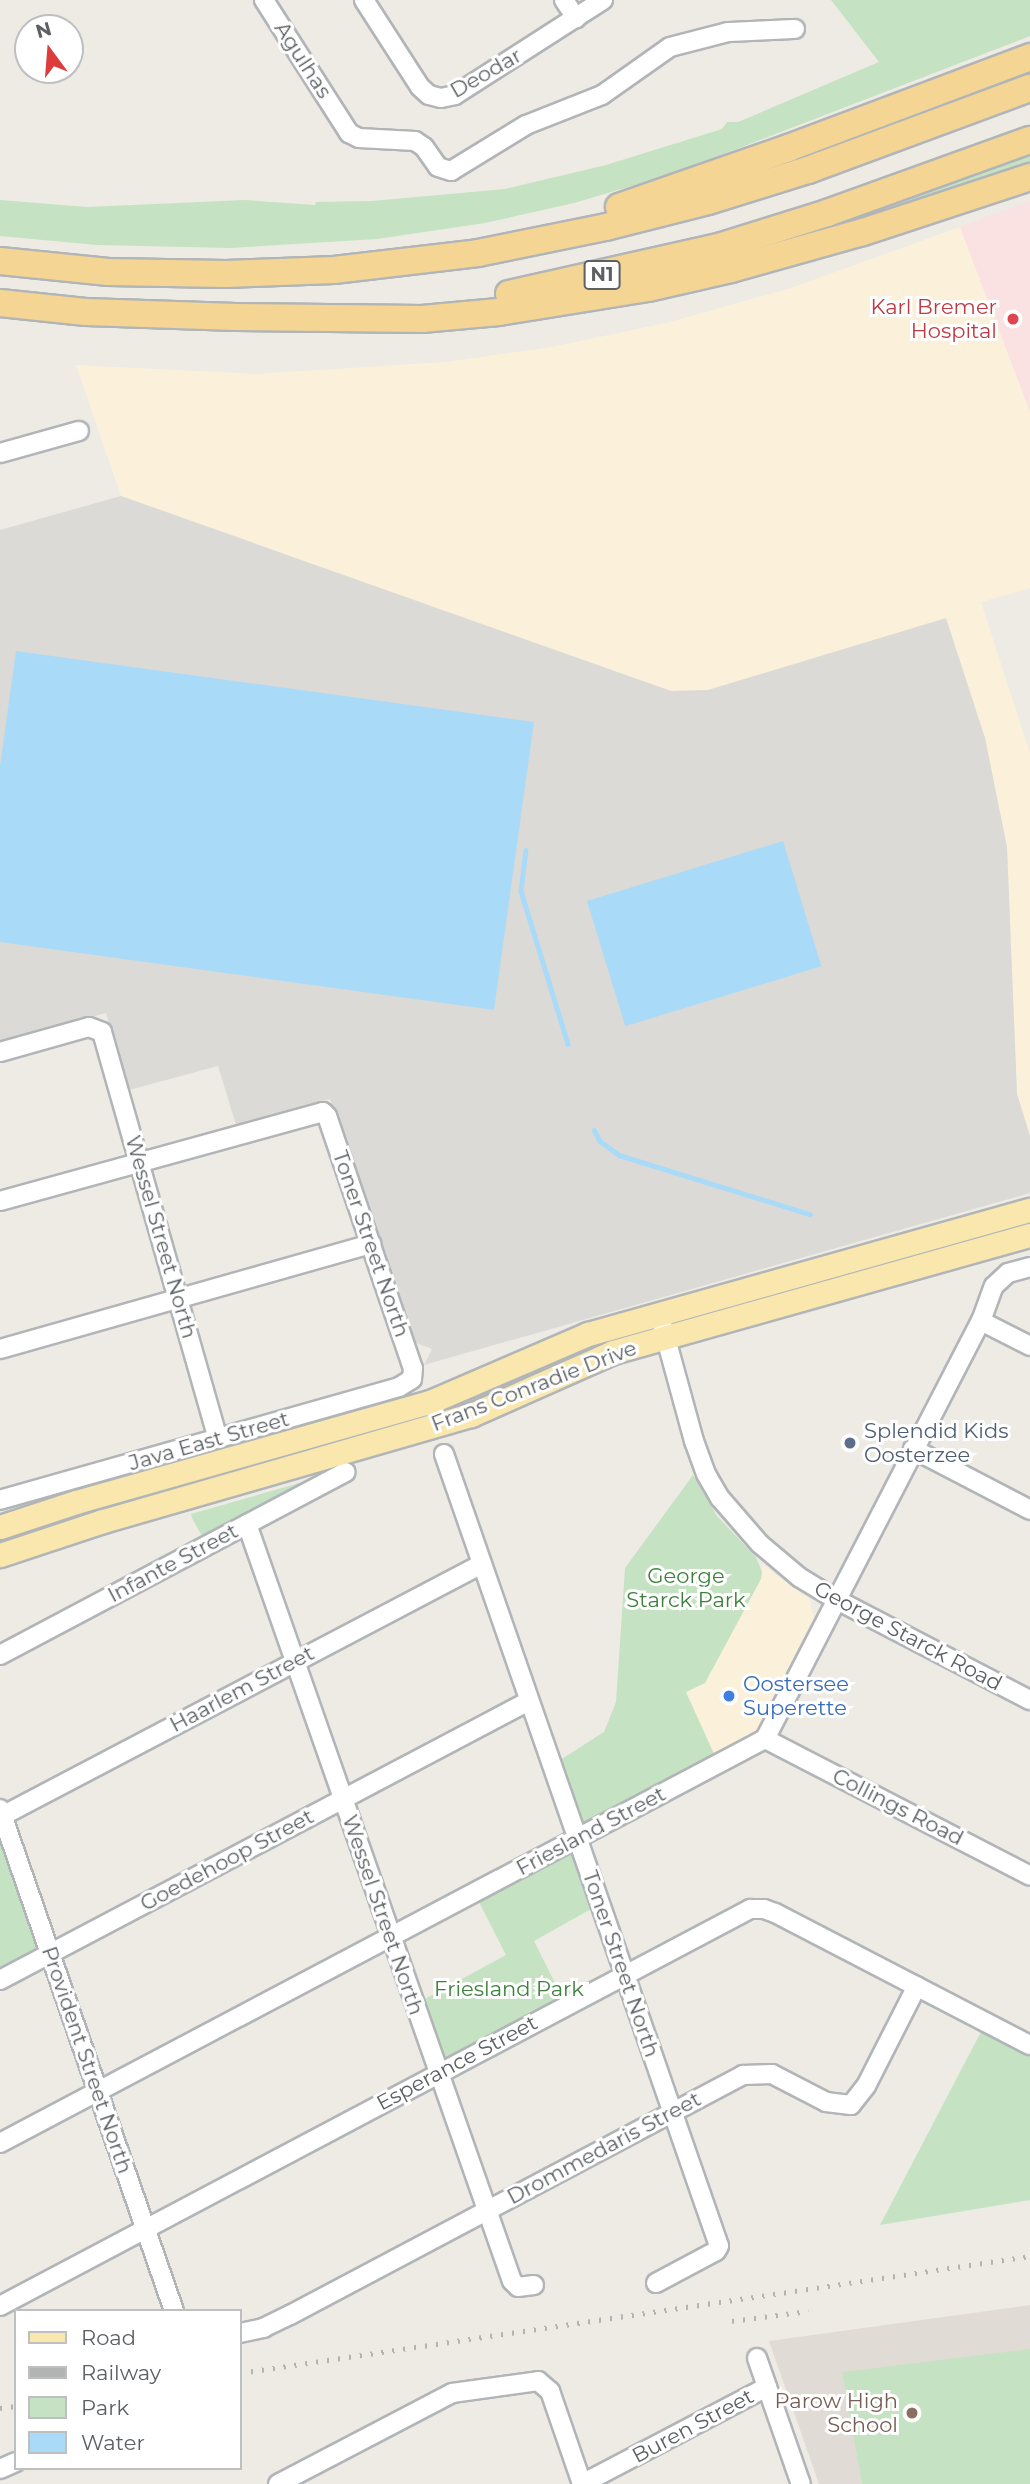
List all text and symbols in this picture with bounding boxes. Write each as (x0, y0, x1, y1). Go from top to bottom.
north arrow (14, 14, 84, 84)
text: N (33, 17, 54, 43)
street label: Agulhas (269, 17, 337, 103)
street label: Deodar (446, 43, 526, 103)
road number: N1 (583, 260, 621, 290)
place label: Karl Bremer Hospital (871, 294, 997, 344)
marker: Karl Bremer Hospital (1003, 309, 1023, 329)
street label: Wessel Street North (120, 1133, 202, 1341)
street label: Toner Street North (327, 1147, 415, 1341)
street label: Frans Conradie Drive (428, 1335, 640, 1437)
street label: Java East Street (126, 1406, 292, 1476)
place label: Splendid Kids Oosterzee (864, 1418, 1008, 1468)
marker: Splendid Kids Oosterzee (842, 1435, 858, 1451)
street label: Infante Street (104, 1518, 242, 1608)
park label: George Starck Park (626, 1563, 746, 1613)
street label: George Starck Road (810, 1576, 1006, 1696)
street label: Haarlem Street (166, 1640, 318, 1738)
place label: Oostersee Superette (743, 1671, 849, 1721)
marker: Oostersee Superette (721, 1688, 737, 1704)
street label: Collings Road (828, 1763, 968, 1851)
street label: Friesland Street (512, 1781, 670, 1881)
street label: Goedehoop Street (136, 1804, 318, 1916)
street label: Wessel Street North (337, 1812, 429, 2018)
street label: Toner Street North (577, 1867, 665, 2061)
street label: Provident Street North (36, 1943, 138, 2177)
park label: Friesland Park (434, 1976, 584, 2002)
street label: Esperance Street (372, 2010, 542, 2116)
street label: Drommedaris Street (503, 2086, 705, 2210)
legend (14, 2309, 242, 2470)
text: Road (81, 2325, 136, 2350)
text: Railway (81, 2360, 161, 2385)
street label: Buren Street (628, 2383, 758, 2469)
place label: Parow High School (775, 2388, 898, 2438)
text: Park (81, 2395, 129, 2420)
marker: Parow High School (904, 2405, 920, 2421)
text: Water (81, 2430, 145, 2455)

